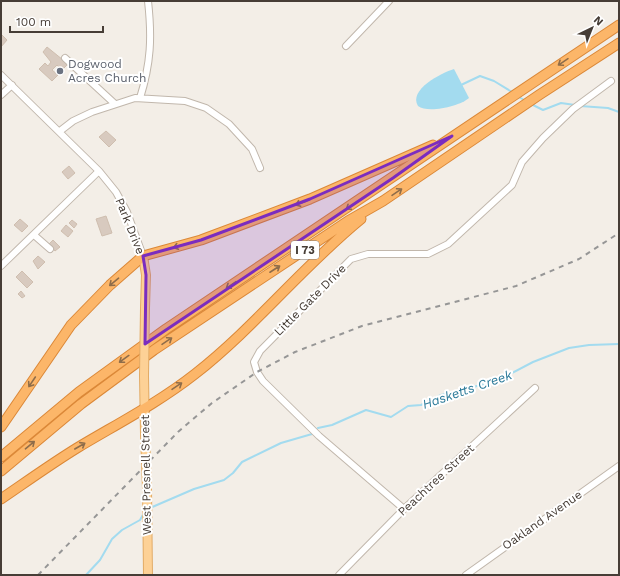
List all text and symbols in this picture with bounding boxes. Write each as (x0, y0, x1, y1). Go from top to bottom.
scale bar (10, 8, 103, 34)
north arrow (572, 8, 612, 48)
text: N (591, 14, 606, 29)
text: 100 m (16, 15, 51, 29)
place label: Dogwood Acres Church (68, 57, 147, 85)
one-way arrow (557, 59, 569, 67)
marker: Dogwood Acres Church (55, 66, 65, 76)
one-way arrow (391, 188, 402, 196)
street label: Park Drive (112, 196, 148, 256)
one-way arrow (296, 199, 308, 207)
one-way arrow (346, 202, 357, 210)
road number: I 73 (291, 241, 319, 259)
one-way arrow (172, 243, 185, 250)
street label: Little Gate Drive (271, 261, 349, 339)
one-way arrow (269, 265, 280, 273)
one-way arrow (108, 277, 119, 286)
one-way arrow (225, 281, 236, 289)
one-way arrow (161, 337, 173, 345)
one-way arrow (118, 355, 129, 363)
water label: Hasketts Creek (420, 367, 515, 412)
one-way arrow (28, 376, 36, 387)
one-way arrow (171, 382, 182, 390)
street label: West Presnell Street (138, 415, 154, 535)
one-way arrow (25, 441, 35, 450)
street label: Peachtree Street (395, 441, 477, 519)
one-way arrow (74, 442, 86, 450)
street label: Oakland Avenue (499, 487, 585, 553)

